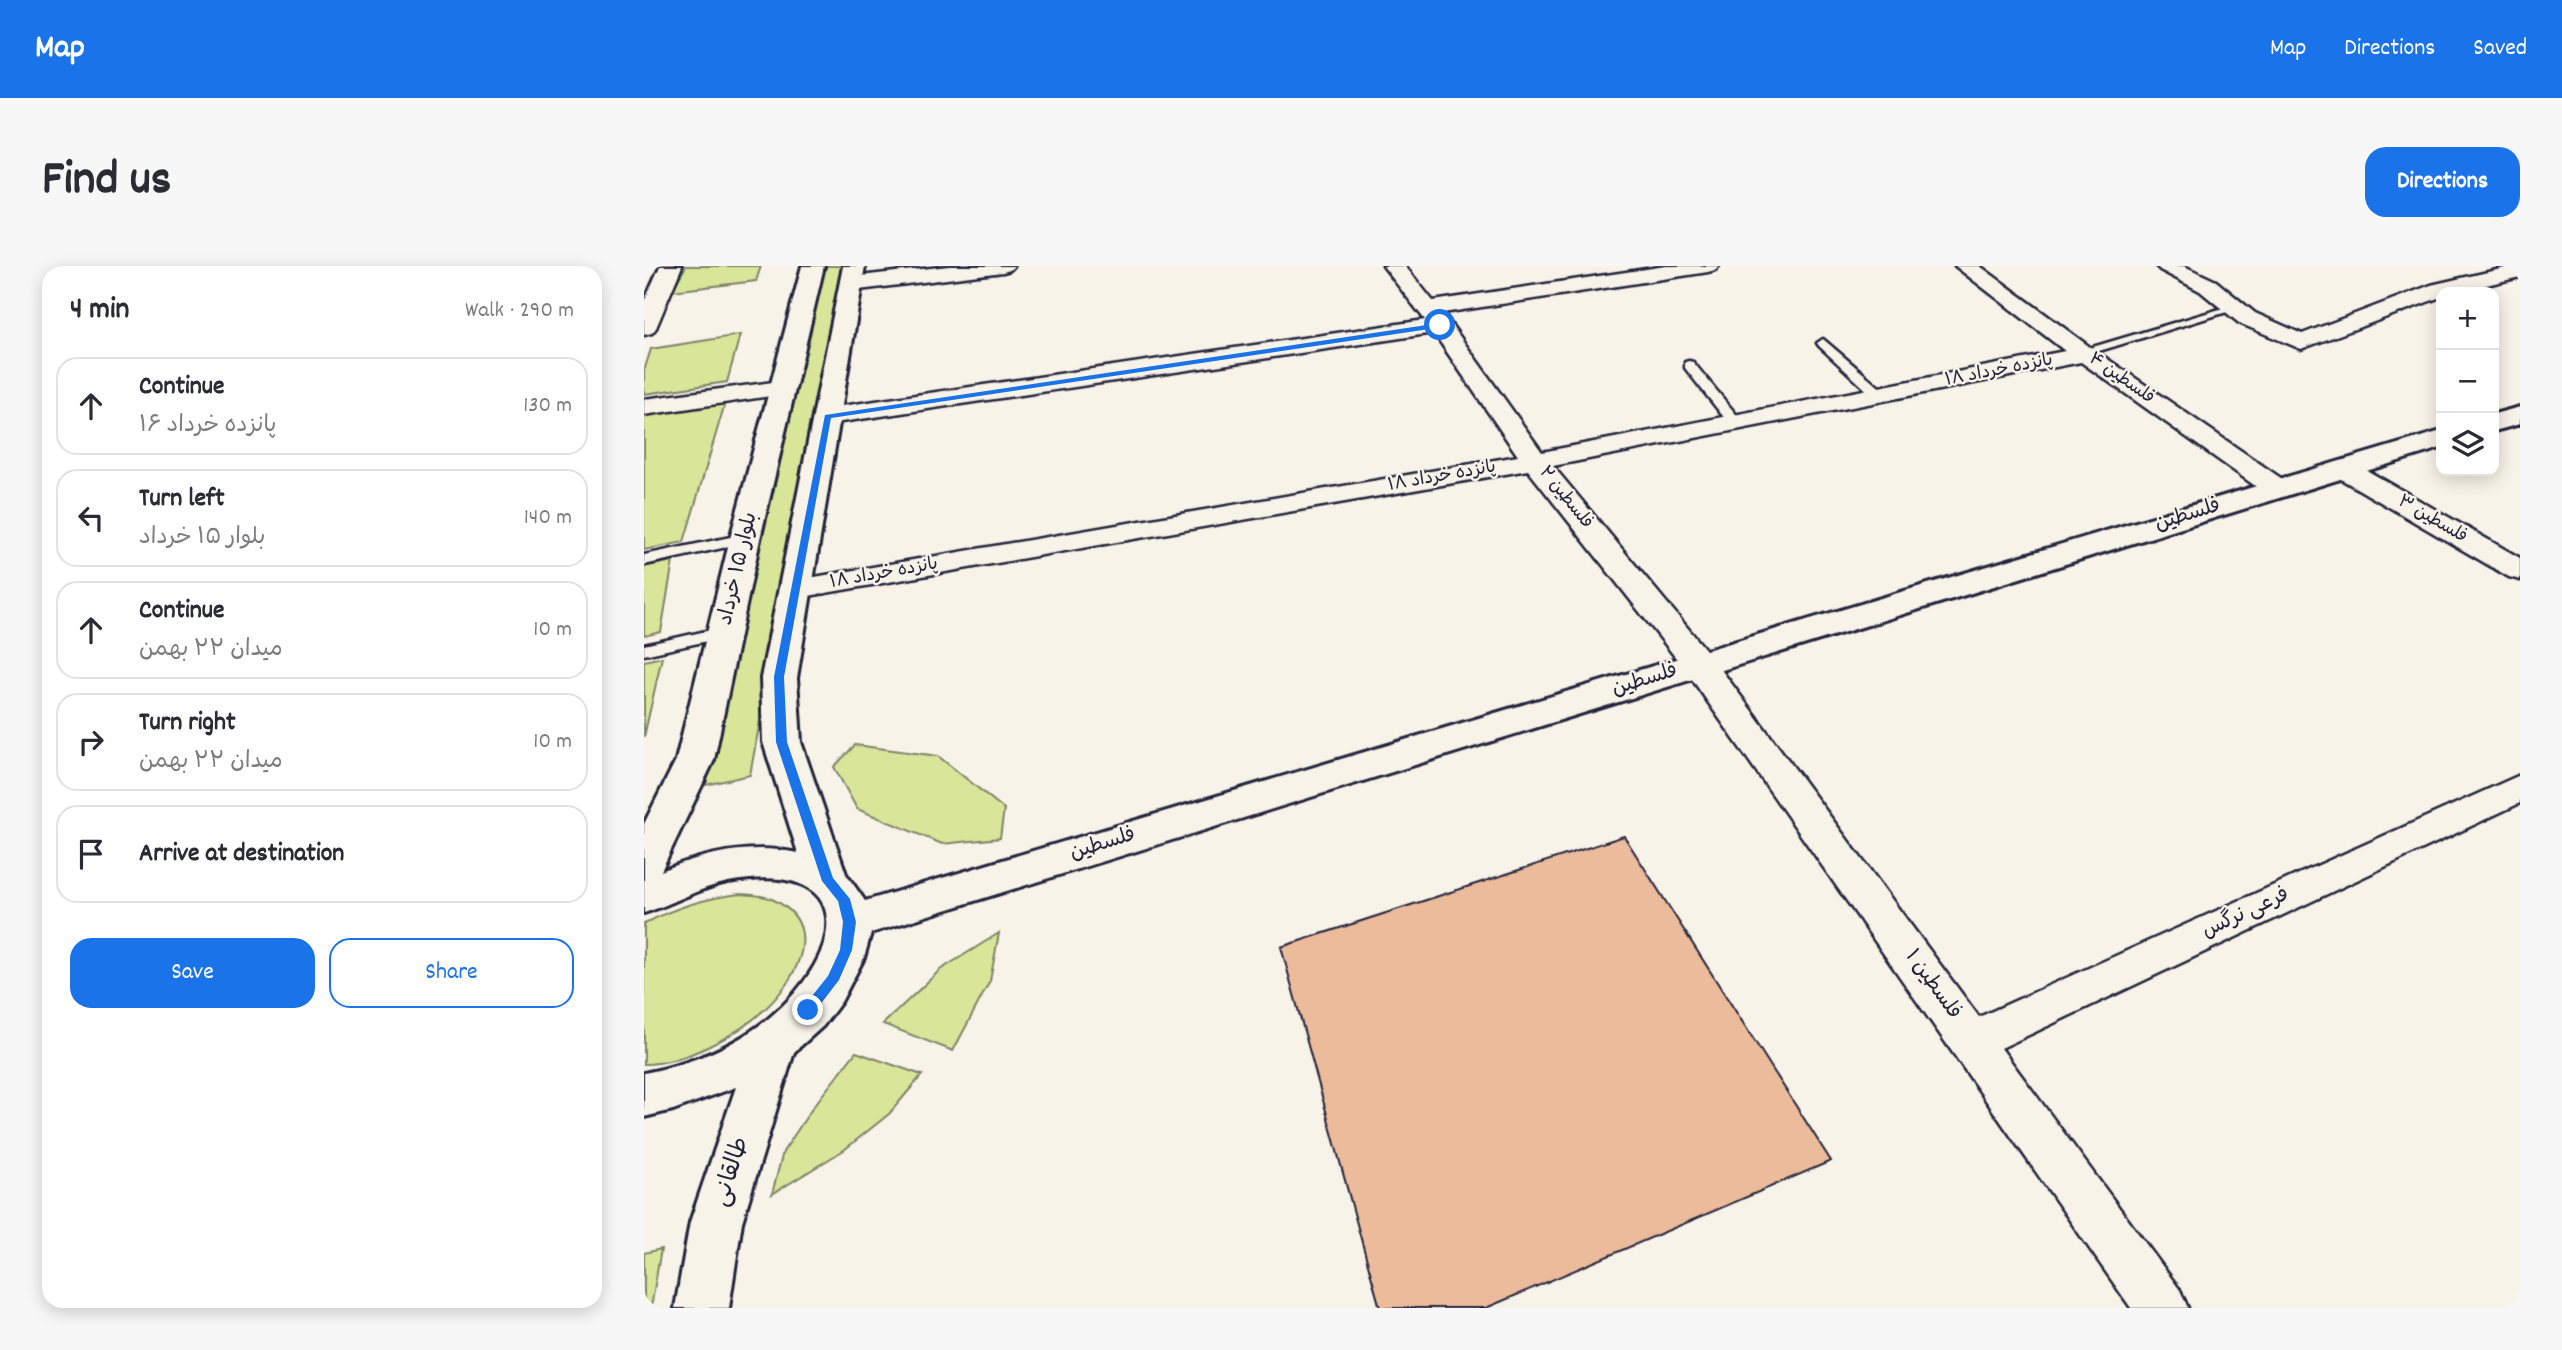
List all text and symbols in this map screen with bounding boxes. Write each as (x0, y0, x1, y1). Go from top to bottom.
text: Map (35, 26, 85, 73)
text: Map (2270, 32, 2306, 66)
text: Directions (2344, 32, 2435, 66)
text: Saved (2473, 32, 2527, 66)
text: Find us (42, 147, 171, 217)
button: Directions (2365, 147, 2520, 217)
map controls (2436, 287, 2499, 476)
button: + (2436, 287, 2499, 350)
text: 4 min (70, 290, 129, 333)
text: Walk · 290 m (465, 295, 574, 328)
route start (1424, 309, 1455, 340)
street label: فلسطین ۴ (2083, 347, 2159, 411)
street label: پانزده خرداد ۱۸ (1943, 348, 2055, 394)
button: − (2436, 350, 2499, 413)
text: Continue (139, 369, 224, 406)
icon: ahead (72, 387, 110, 425)
text: 130 m (523, 390, 572, 423)
text: پانزده خرداد ۱۶ (139, 410, 276, 443)
button: layers (2436, 413, 2499, 476)
street label: پانزده خرداد ۱۸ (1386, 455, 1498, 499)
street label: فلسطین ۲ (1532, 461, 1598, 535)
text: Turn left (139, 481, 225, 518)
street label: فلسطین ۳ (2393, 490, 2471, 550)
street label: فلسطین (2151, 492, 2225, 540)
icon: left (72, 499, 110, 537)
text: 140 m (524, 502, 572, 535)
street label: بلوار ۱۵ خرداد (711, 509, 767, 629)
text: بلوار ۱۵ خرداد (139, 522, 265, 555)
street label: پانزده خرداد ۱۸ (828, 552, 940, 596)
text: Continue (139, 593, 224, 630)
icon: ahead (72, 611, 110, 649)
text: 10 m (533, 614, 572, 647)
text: میدان ۲۲ بهمن (139, 634, 283, 667)
street label: فلسطین (1608, 657, 1682, 705)
text: Turn right (139, 705, 236, 742)
icon: right (72, 723, 110, 761)
text: 10 m (533, 726, 572, 759)
text: میدان ۲۲ بهمن (139, 746, 283, 779)
street label: فلسطین (1066, 821, 1140, 869)
icon: arrive (72, 835, 110, 873)
text: Arrive at destination (139, 836, 344, 873)
street label: فرعی نرگس (2197, 881, 2295, 947)
button: Save (70, 938, 315, 1008)
button: Share (329, 938, 574, 1008)
street label: فلسطین ۱ (1896, 944, 1968, 1026)
route end (792, 994, 823, 1025)
street label: طالقانی (705, 1133, 759, 1211)

